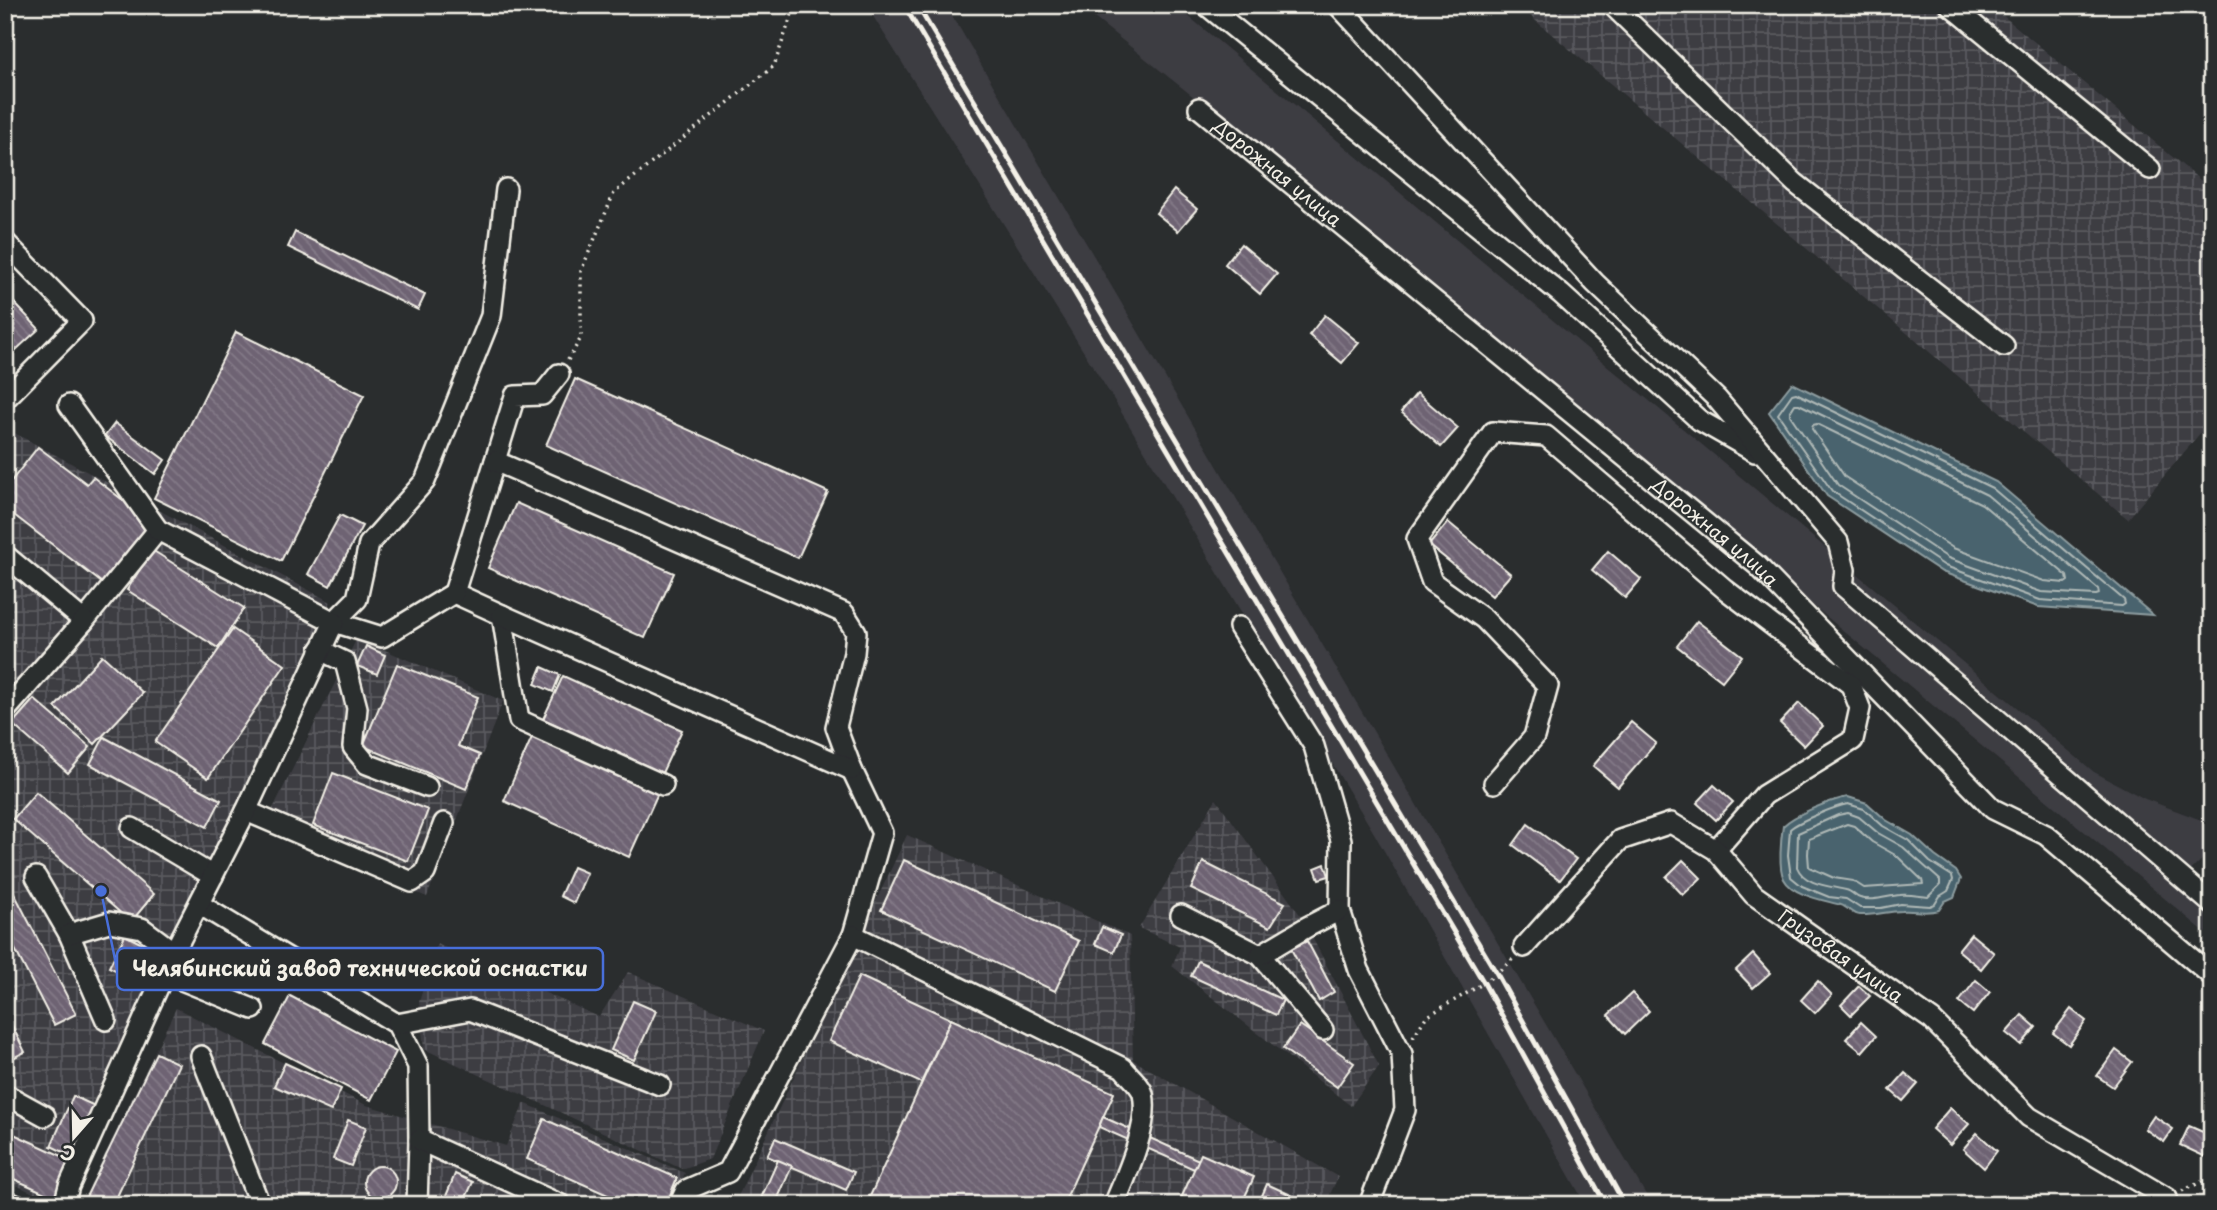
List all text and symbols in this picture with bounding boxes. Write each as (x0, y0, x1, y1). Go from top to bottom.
street label: Дорожная улица (1208, 110, 1349, 233)
street label: Дорожная улица (1646, 469, 1786, 593)
street label: Грузовая улица (1773, 901, 1910, 1009)
callout: Челябинский завод технической оснастки (117, 948, 603, 990)
text: Челябинский завод технической оснастки (132, 951, 588, 983)
north arrow (38, 1102, 108, 1172)
text: С (56, 1138, 79, 1170)

